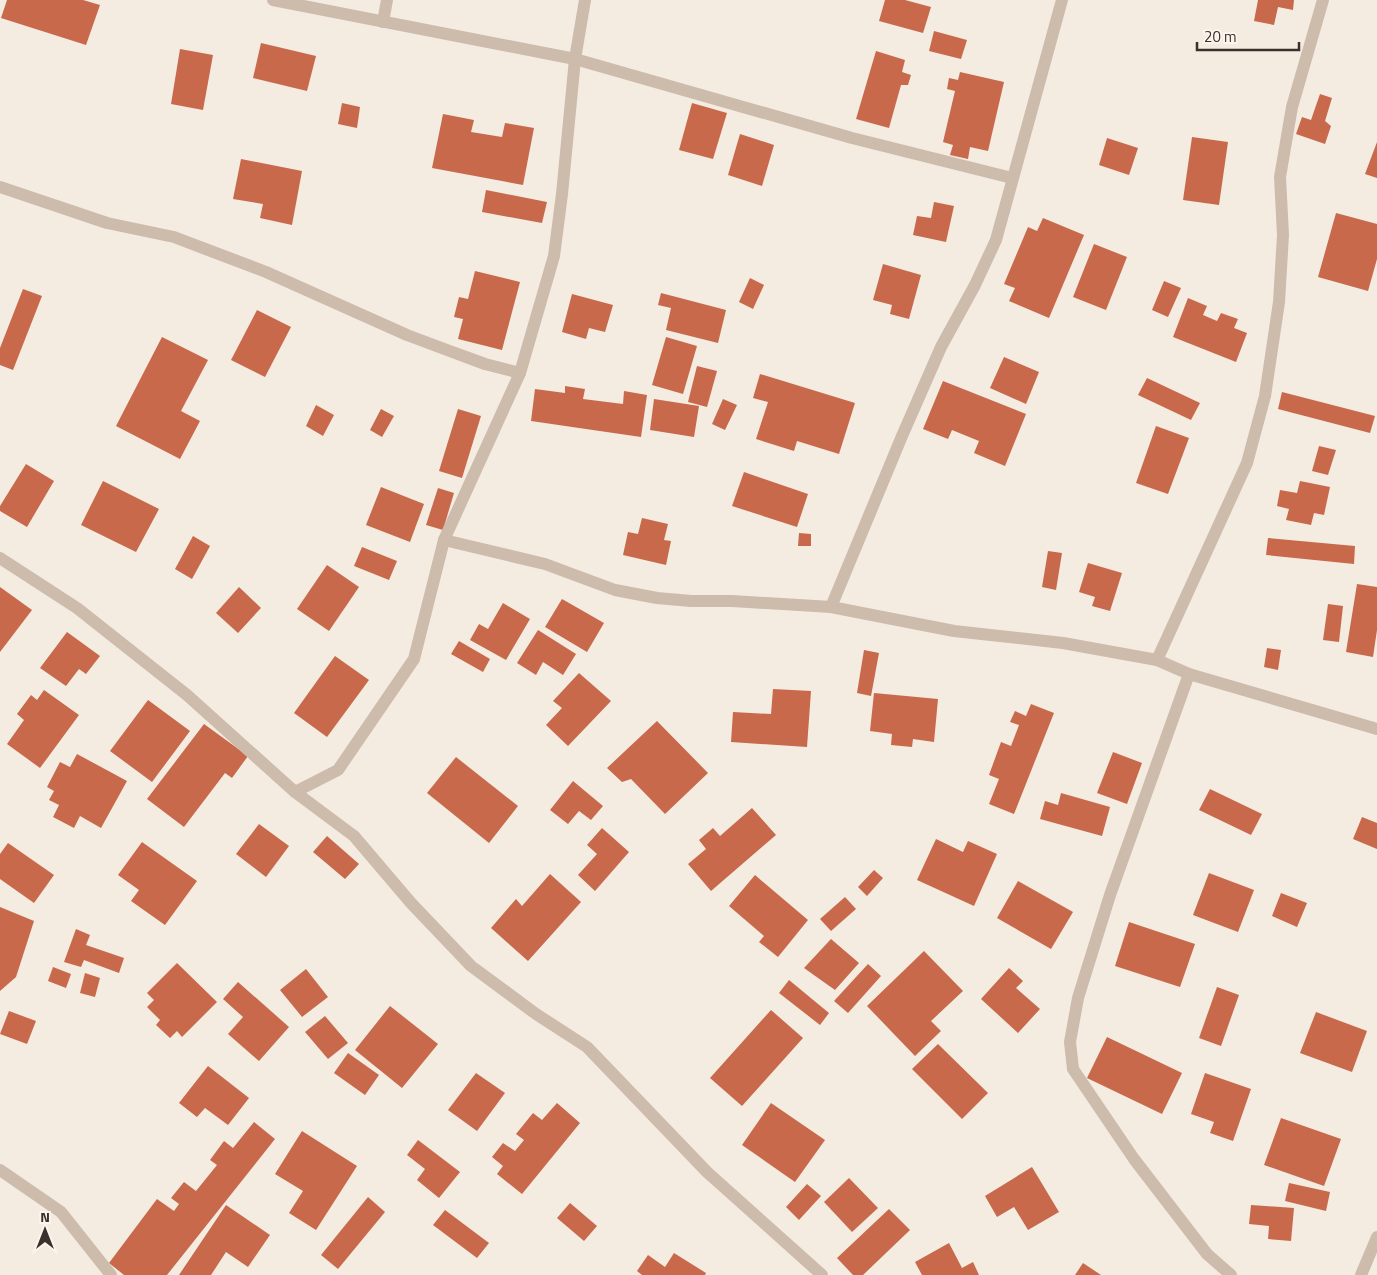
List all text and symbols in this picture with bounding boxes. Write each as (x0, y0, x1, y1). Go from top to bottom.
scale bar (1197, 20, 1300, 52)
text: 20 m (1204, 25, 1237, 48)
north arrow (20, 1205, 70, 1255)
text: N (40, 1206, 50, 1227)

